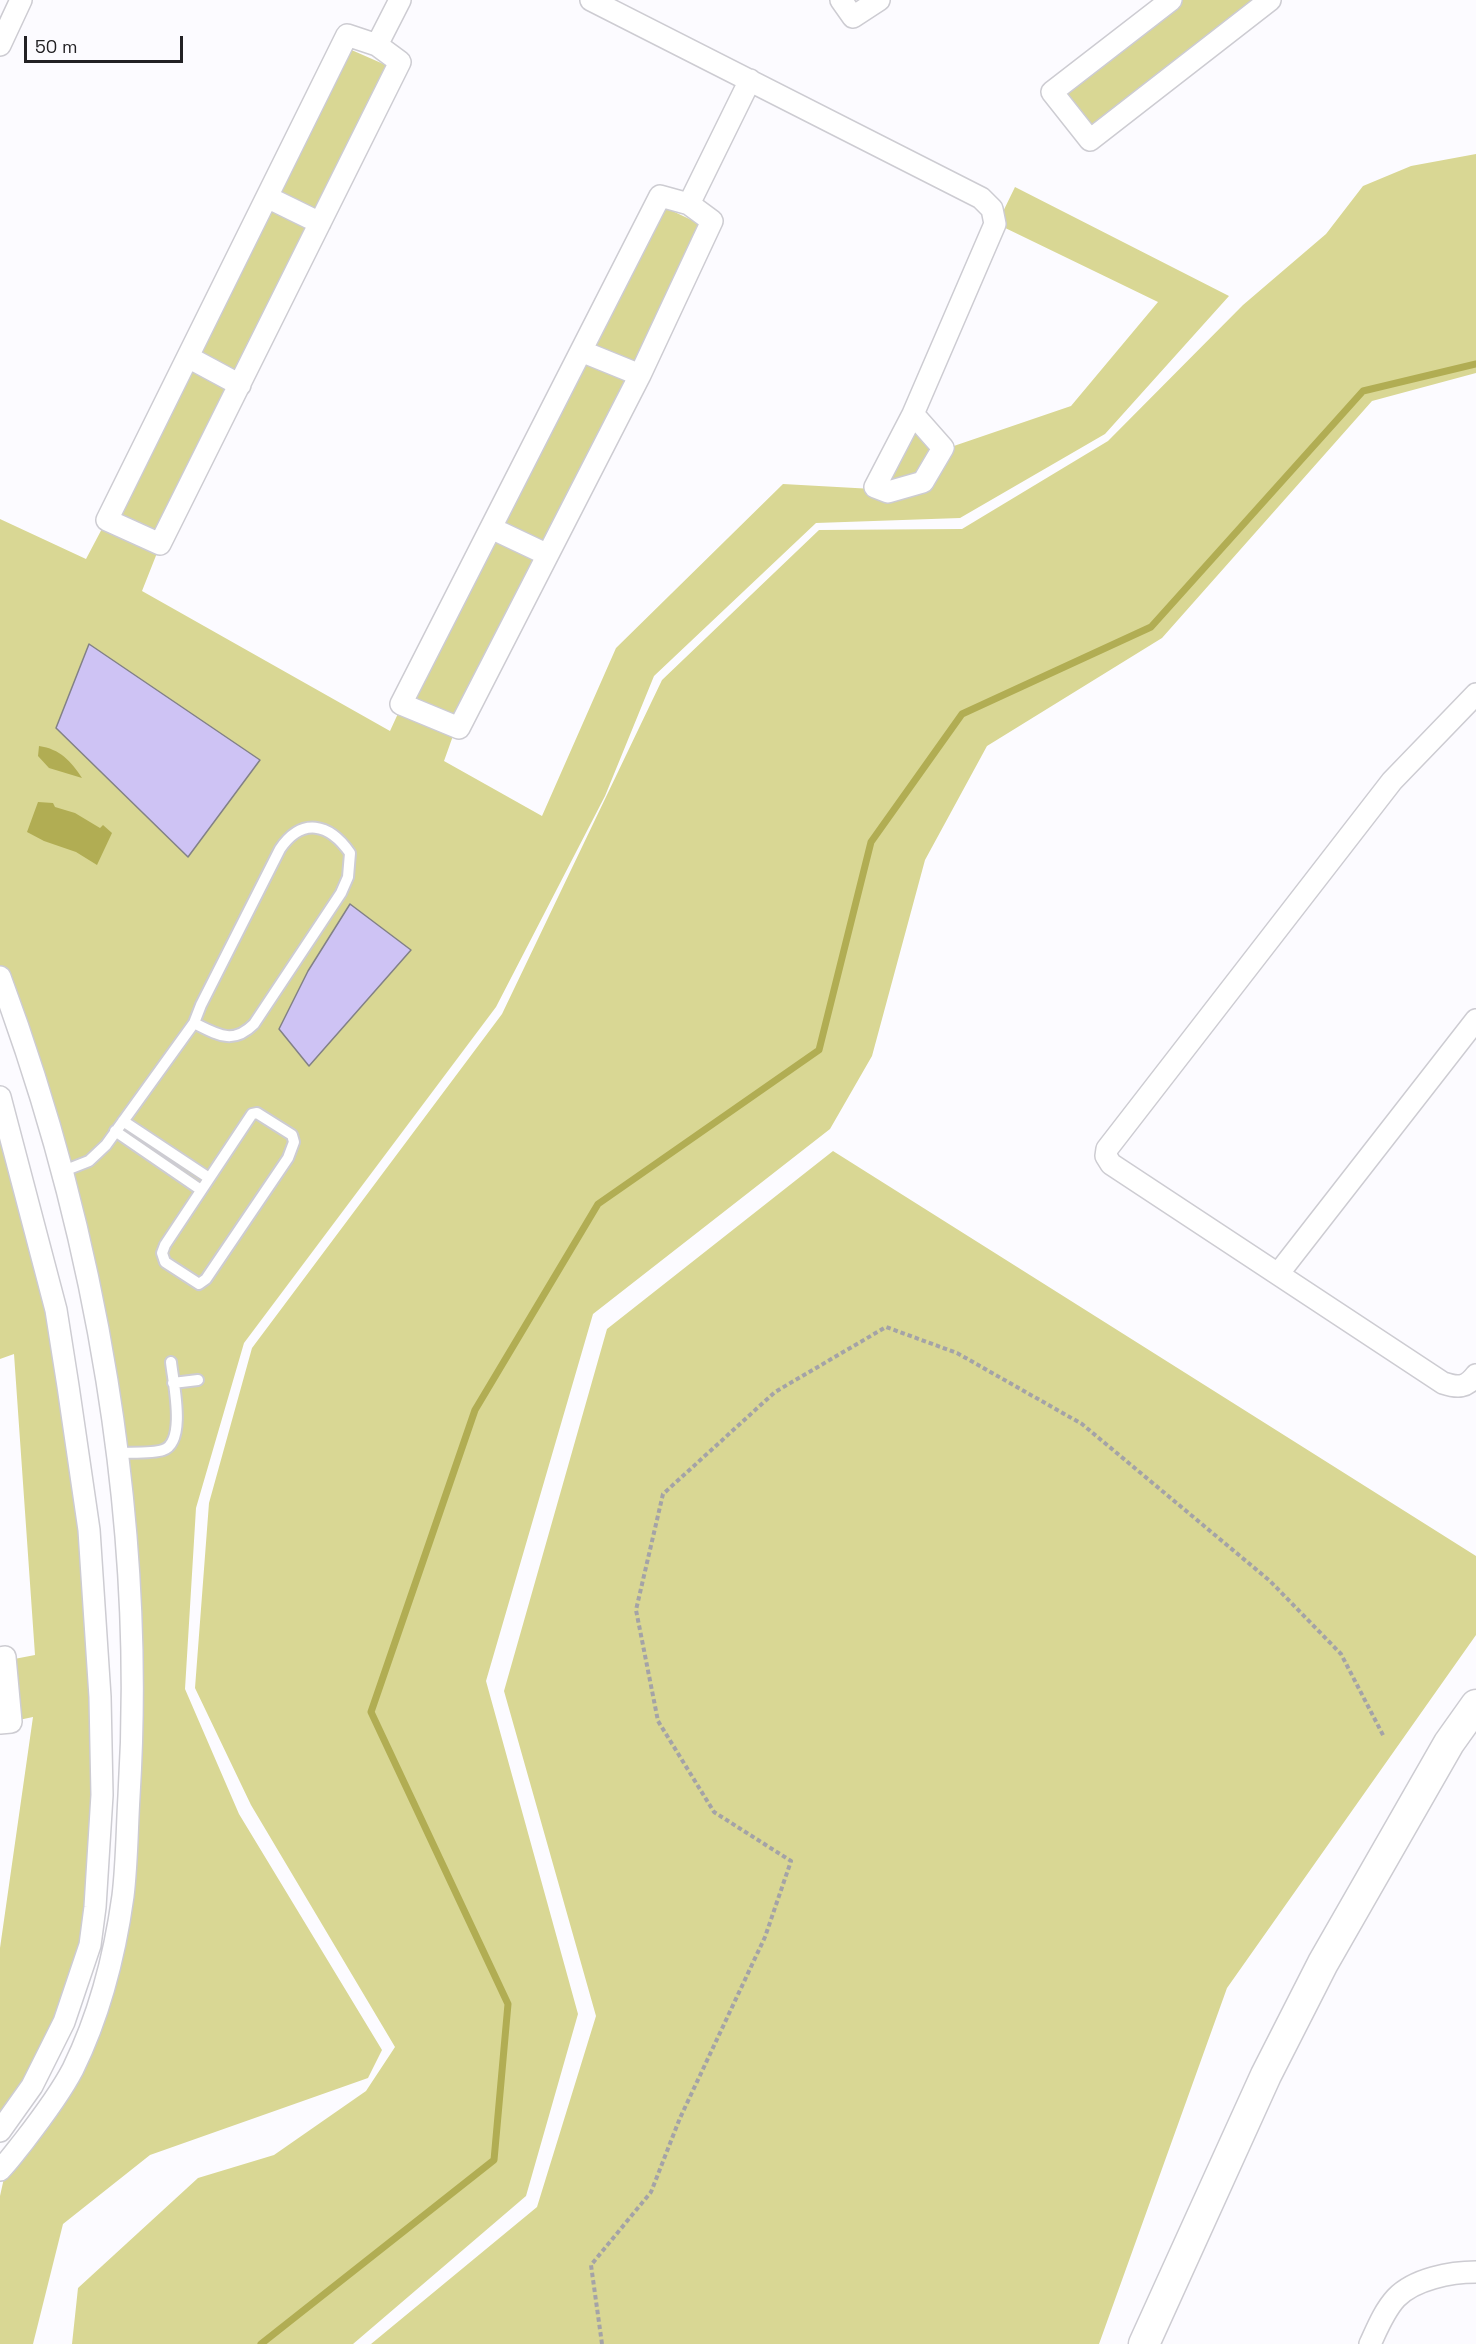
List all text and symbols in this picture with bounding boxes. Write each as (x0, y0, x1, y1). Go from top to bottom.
scale bar (27, 24, 186, 62)
text: 50 m (35, 35, 77, 58)

